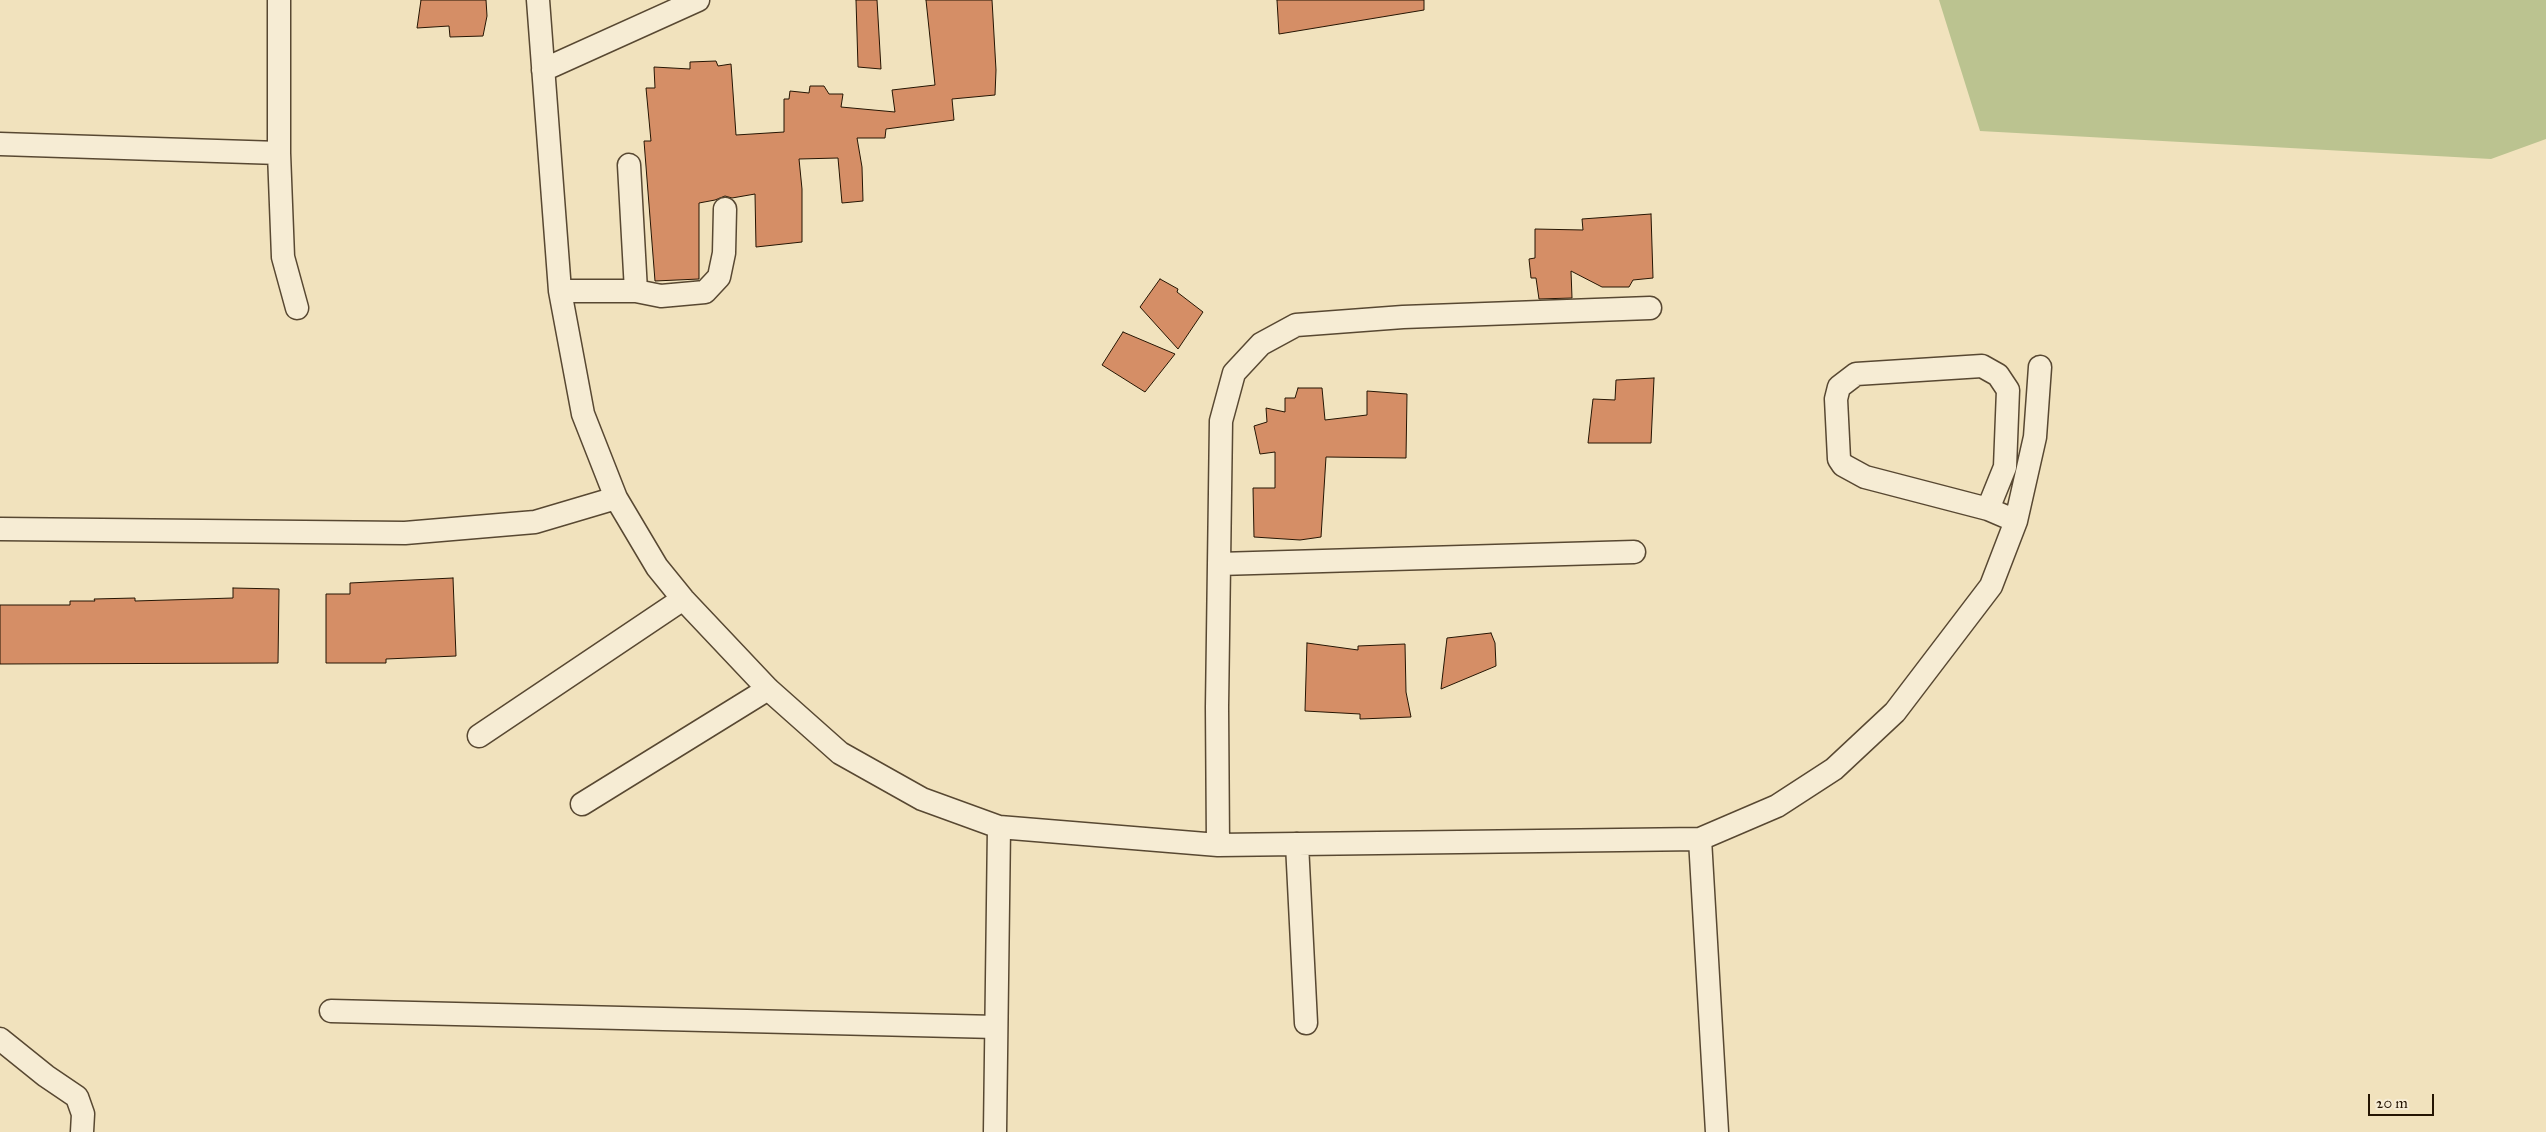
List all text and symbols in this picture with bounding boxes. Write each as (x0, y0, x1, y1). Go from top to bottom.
scale bar (2371, 1084, 2437, 1116)
text: 20 m (2376, 1094, 2408, 1112)

